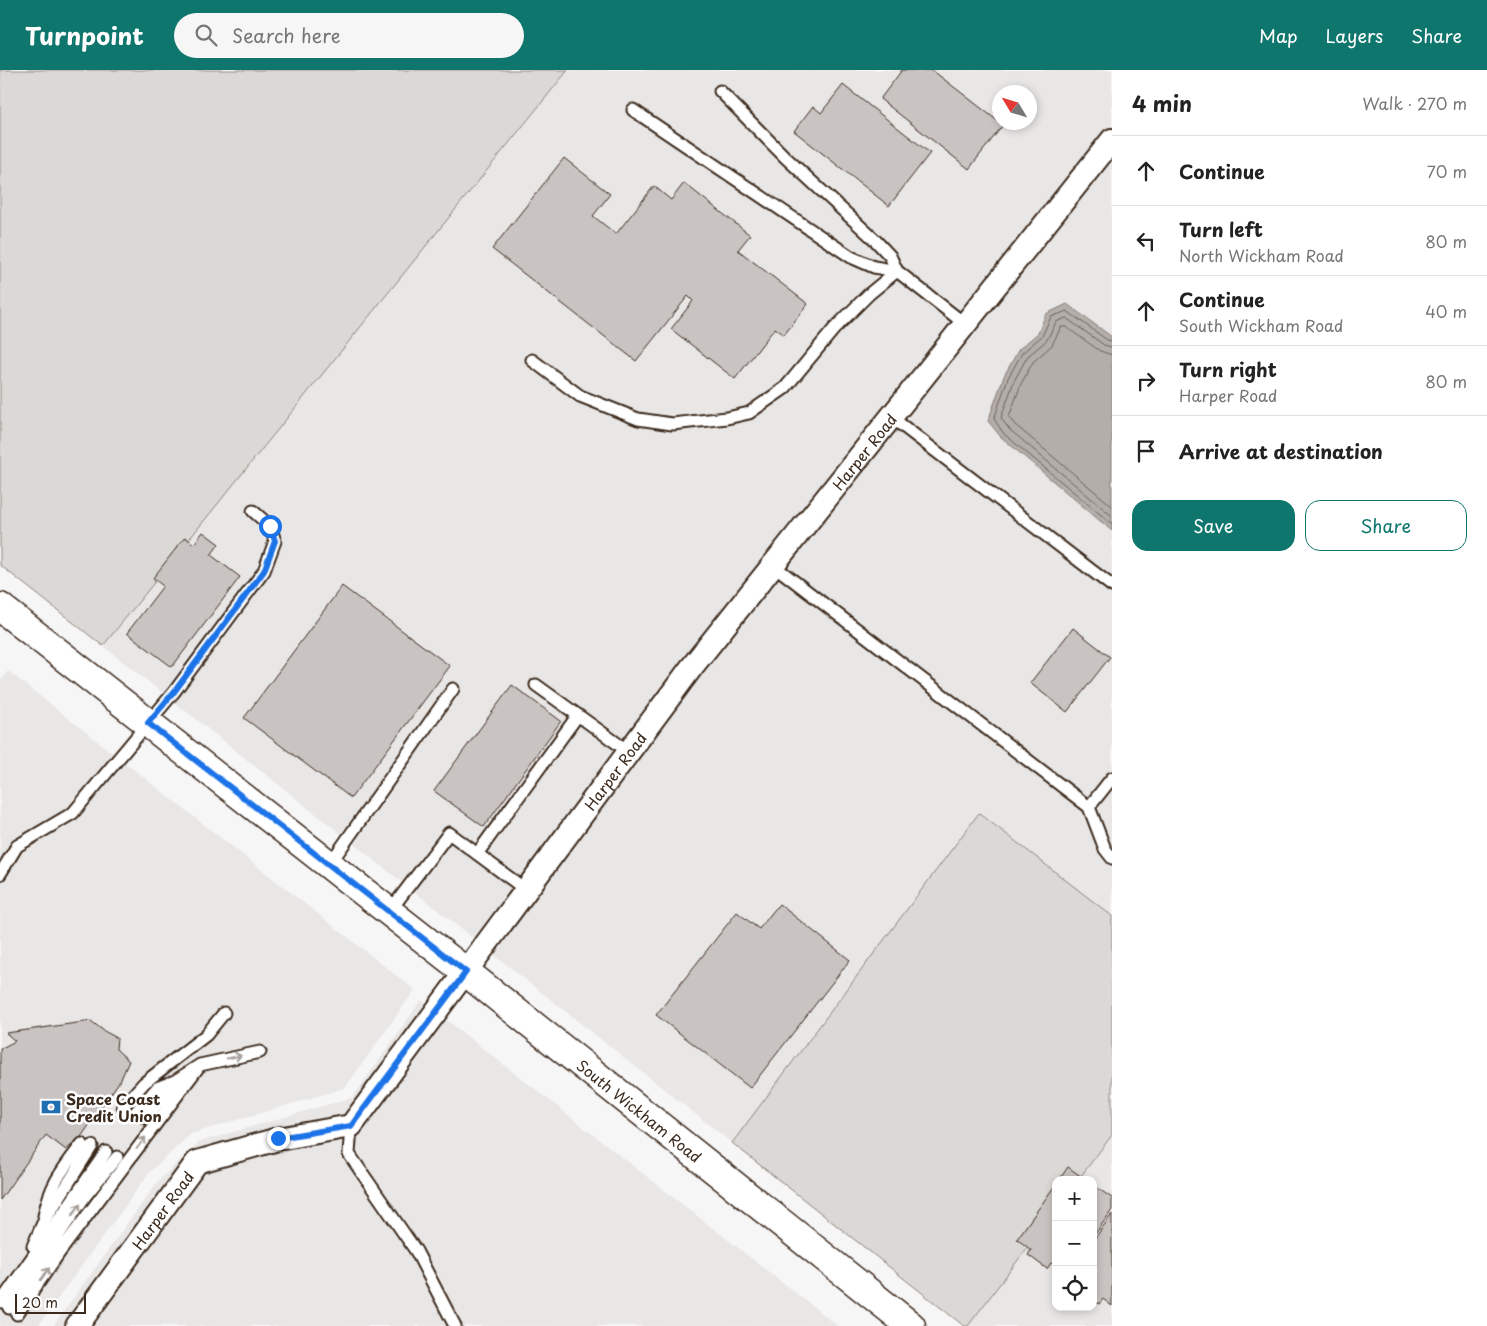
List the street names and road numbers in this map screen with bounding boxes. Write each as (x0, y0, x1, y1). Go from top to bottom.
street label: Harper Road (826, 408, 901, 495)
street label: Harper Road (578, 727, 651, 815)
street label: South Wickham Road (572, 1053, 707, 1167)
street label: Harper Road (126, 1166, 199, 1254)

